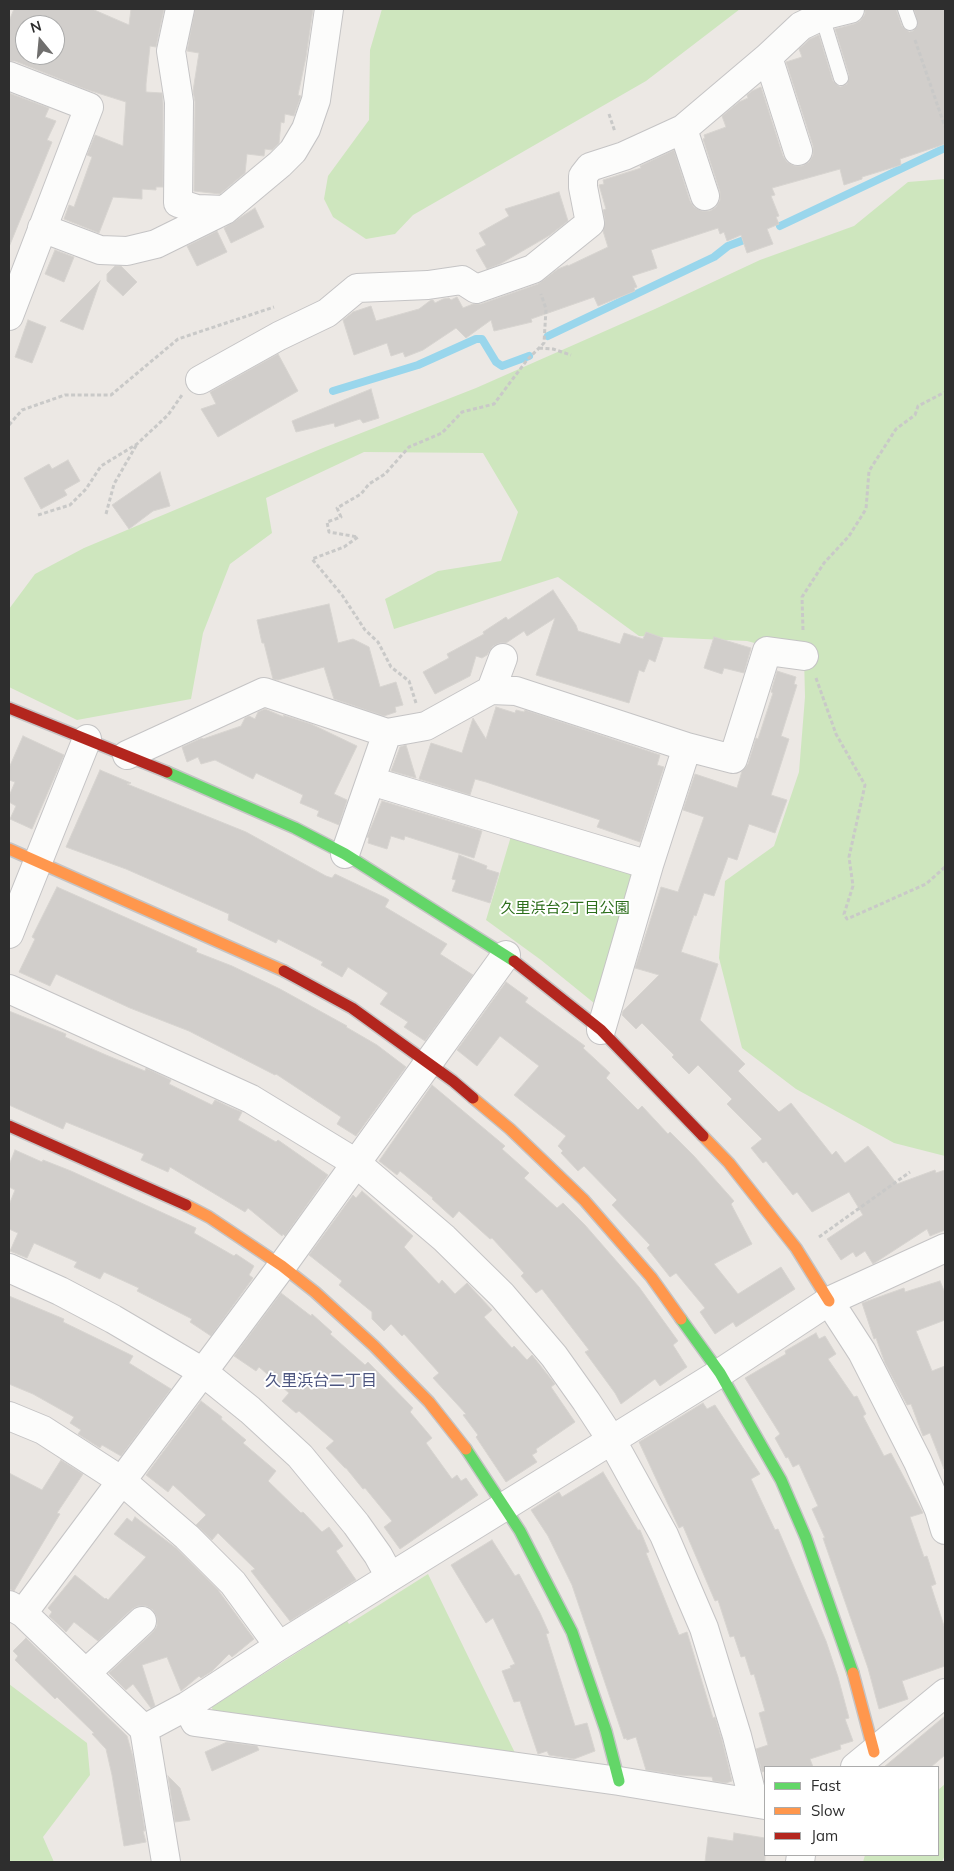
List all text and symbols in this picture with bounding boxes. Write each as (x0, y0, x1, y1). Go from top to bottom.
north arrow (15, 15, 65, 65)
text: N (28, 16, 44, 37)
park label: 久里浜台2丁目公園 (501, 899, 629, 917)
district label: 久里浜台二丁目 (265, 1371, 377, 1391)
legend (764, 1766, 939, 1856)
text: Fast (811, 1776, 841, 1795)
text: Slow (811, 1801, 845, 1820)
text: Jam (811, 1826, 838, 1845)

